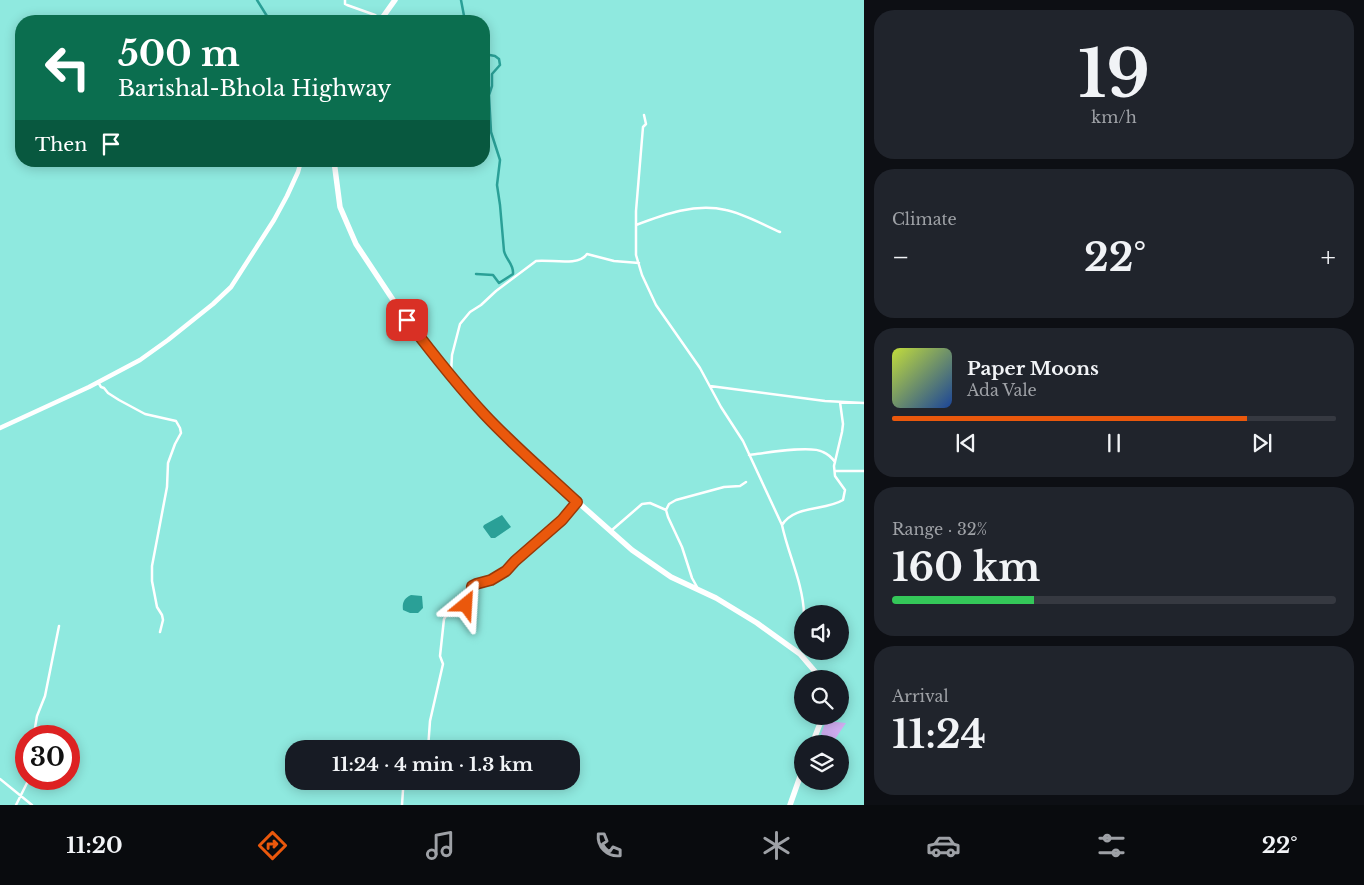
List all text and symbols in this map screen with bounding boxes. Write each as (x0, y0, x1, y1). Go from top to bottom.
text: 500 m (118, 32, 240, 75)
text: 19 (1078, 34, 1150, 115)
icon: left (35, 35, 100, 100)
text: Barishal-Bhola Highway (118, 75, 391, 102)
text: km/h (1091, 107, 1137, 127)
icon: arrive (97, 130, 125, 158)
text: Then (35, 133, 87, 156)
text: Climate (892, 209, 957, 229)
text: 22° (1084, 234, 1146, 281)
text: − (892, 240, 910, 275)
text: + (1321, 240, 1336, 275)
pin (386, 299, 428, 341)
icon: arrive (393, 306, 421, 334)
text: Paper Moons (967, 357, 1099, 380)
text: Ada Vale (967, 380, 1037, 400)
icon: previous (952, 429, 980, 457)
icon: pause (1100, 429, 1128, 457)
icon: next (1248, 429, 1276, 457)
text: Range · 32% (892, 519, 987, 539)
text: 160 km (892, 544, 1040, 591)
position arrow (439, 578, 491, 630)
map controls (794, 605, 849, 790)
button: sound (794, 605, 849, 660)
button: search (794, 670, 849, 725)
text: Arrival (892, 686, 949, 706)
text: 11:24 (892, 711, 986, 758)
speed limit sign: 30 (15, 725, 80, 790)
button: layers (794, 735, 849, 790)
text: 11:24 · 4 min · 1.3 km (332, 753, 533, 776)
icon: directions (255, 828, 290, 863)
icon: music (423, 828, 458, 863)
icon: phone (591, 828, 626, 863)
icon: climate (759, 828, 794, 863)
icon: car (926, 828, 961, 863)
icon: filters (1094, 828, 1129, 863)
text: 11:20 (66, 832, 123, 859)
text: 22° (1262, 832, 1298, 859)

